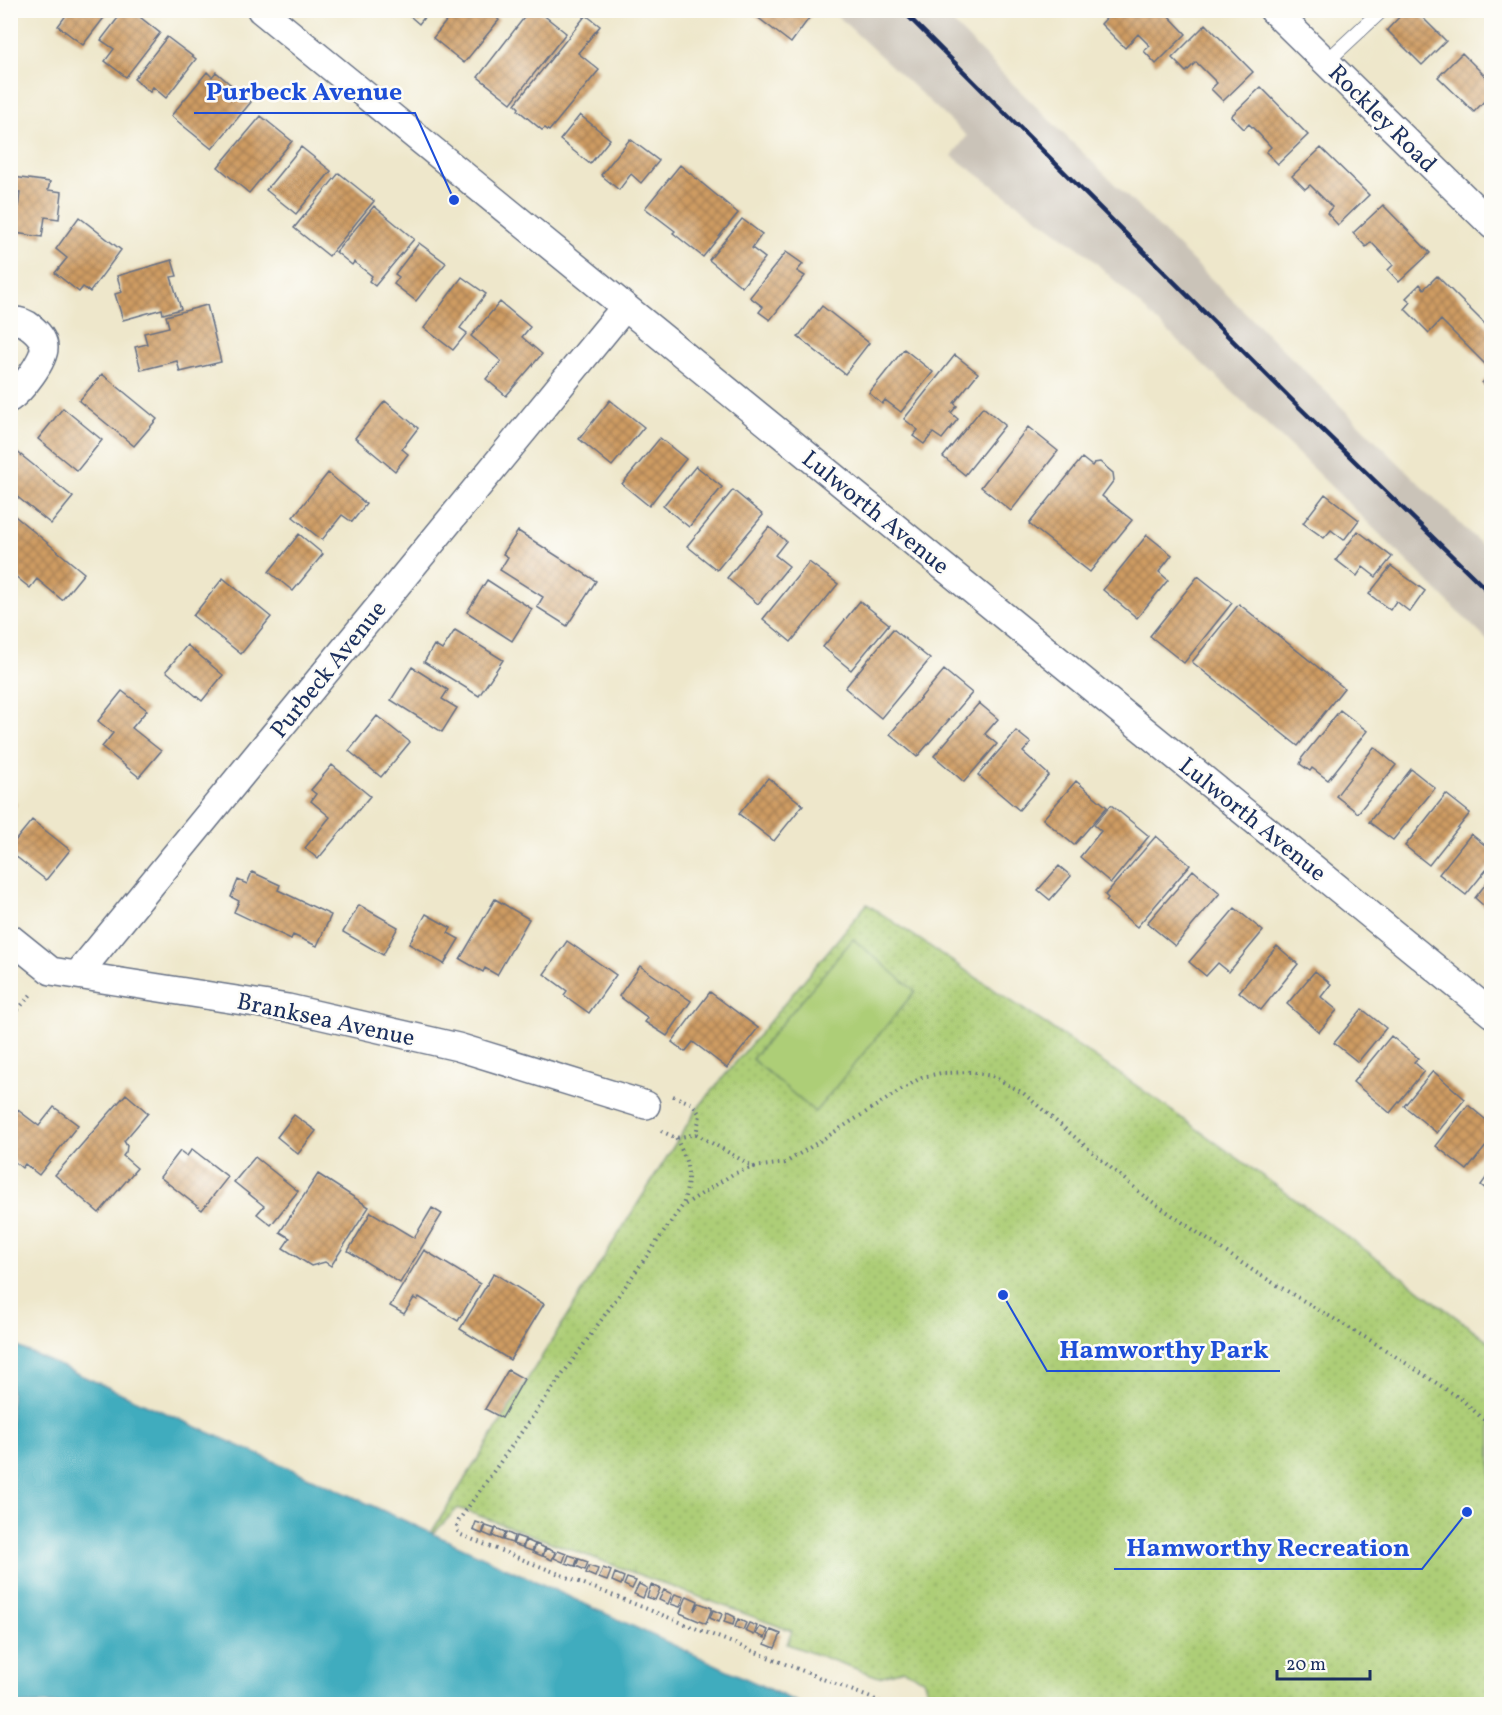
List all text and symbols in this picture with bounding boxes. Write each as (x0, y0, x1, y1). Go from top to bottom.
street label: Rockley Road (1320, 57, 1444, 181)
callout: Purbeck Avenue (194, 69, 415, 113)
text: Purbeck Avenue (206, 75, 402, 111)
street label: Lulworth Avenue (794, 443, 956, 584)
street label: Purbeck Avenue (263, 594, 396, 746)
street label: Lulworth Avenue (1171, 750, 1333, 891)
street label: Branksea Avenue (233, 985, 418, 1056)
callout: Hamworthy Park (1047, 1327, 1280, 1371)
text: Hamworthy Park (1059, 1333, 1269, 1369)
callout: Hamworthy Recreation (1114, 1525, 1422, 1569)
text: Hamworthy Recreation (1126, 1531, 1410, 1567)
scale bar (1277, 1643, 1370, 1681)
text: 20 m (1286, 1653, 1326, 1678)

